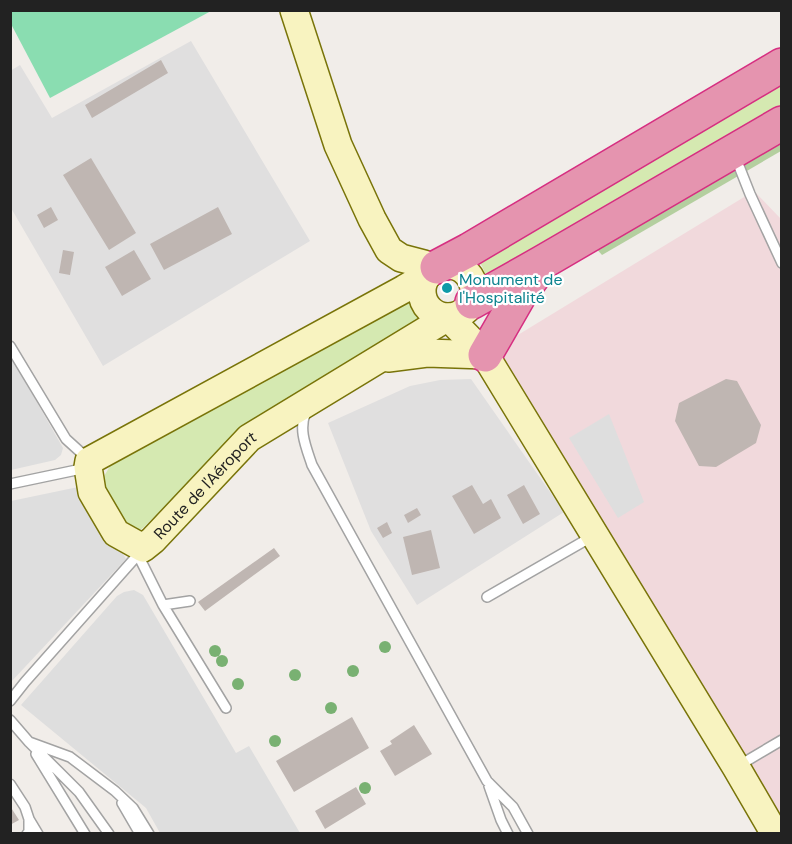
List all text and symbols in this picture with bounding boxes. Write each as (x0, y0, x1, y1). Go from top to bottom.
place label: Monument de l'Hospitalité (459, 269, 562, 308)
marker: Monument de l'Hospitalité (440, 281, 454, 295)
street label: Route de l'Aéroport (149, 426, 260, 544)

